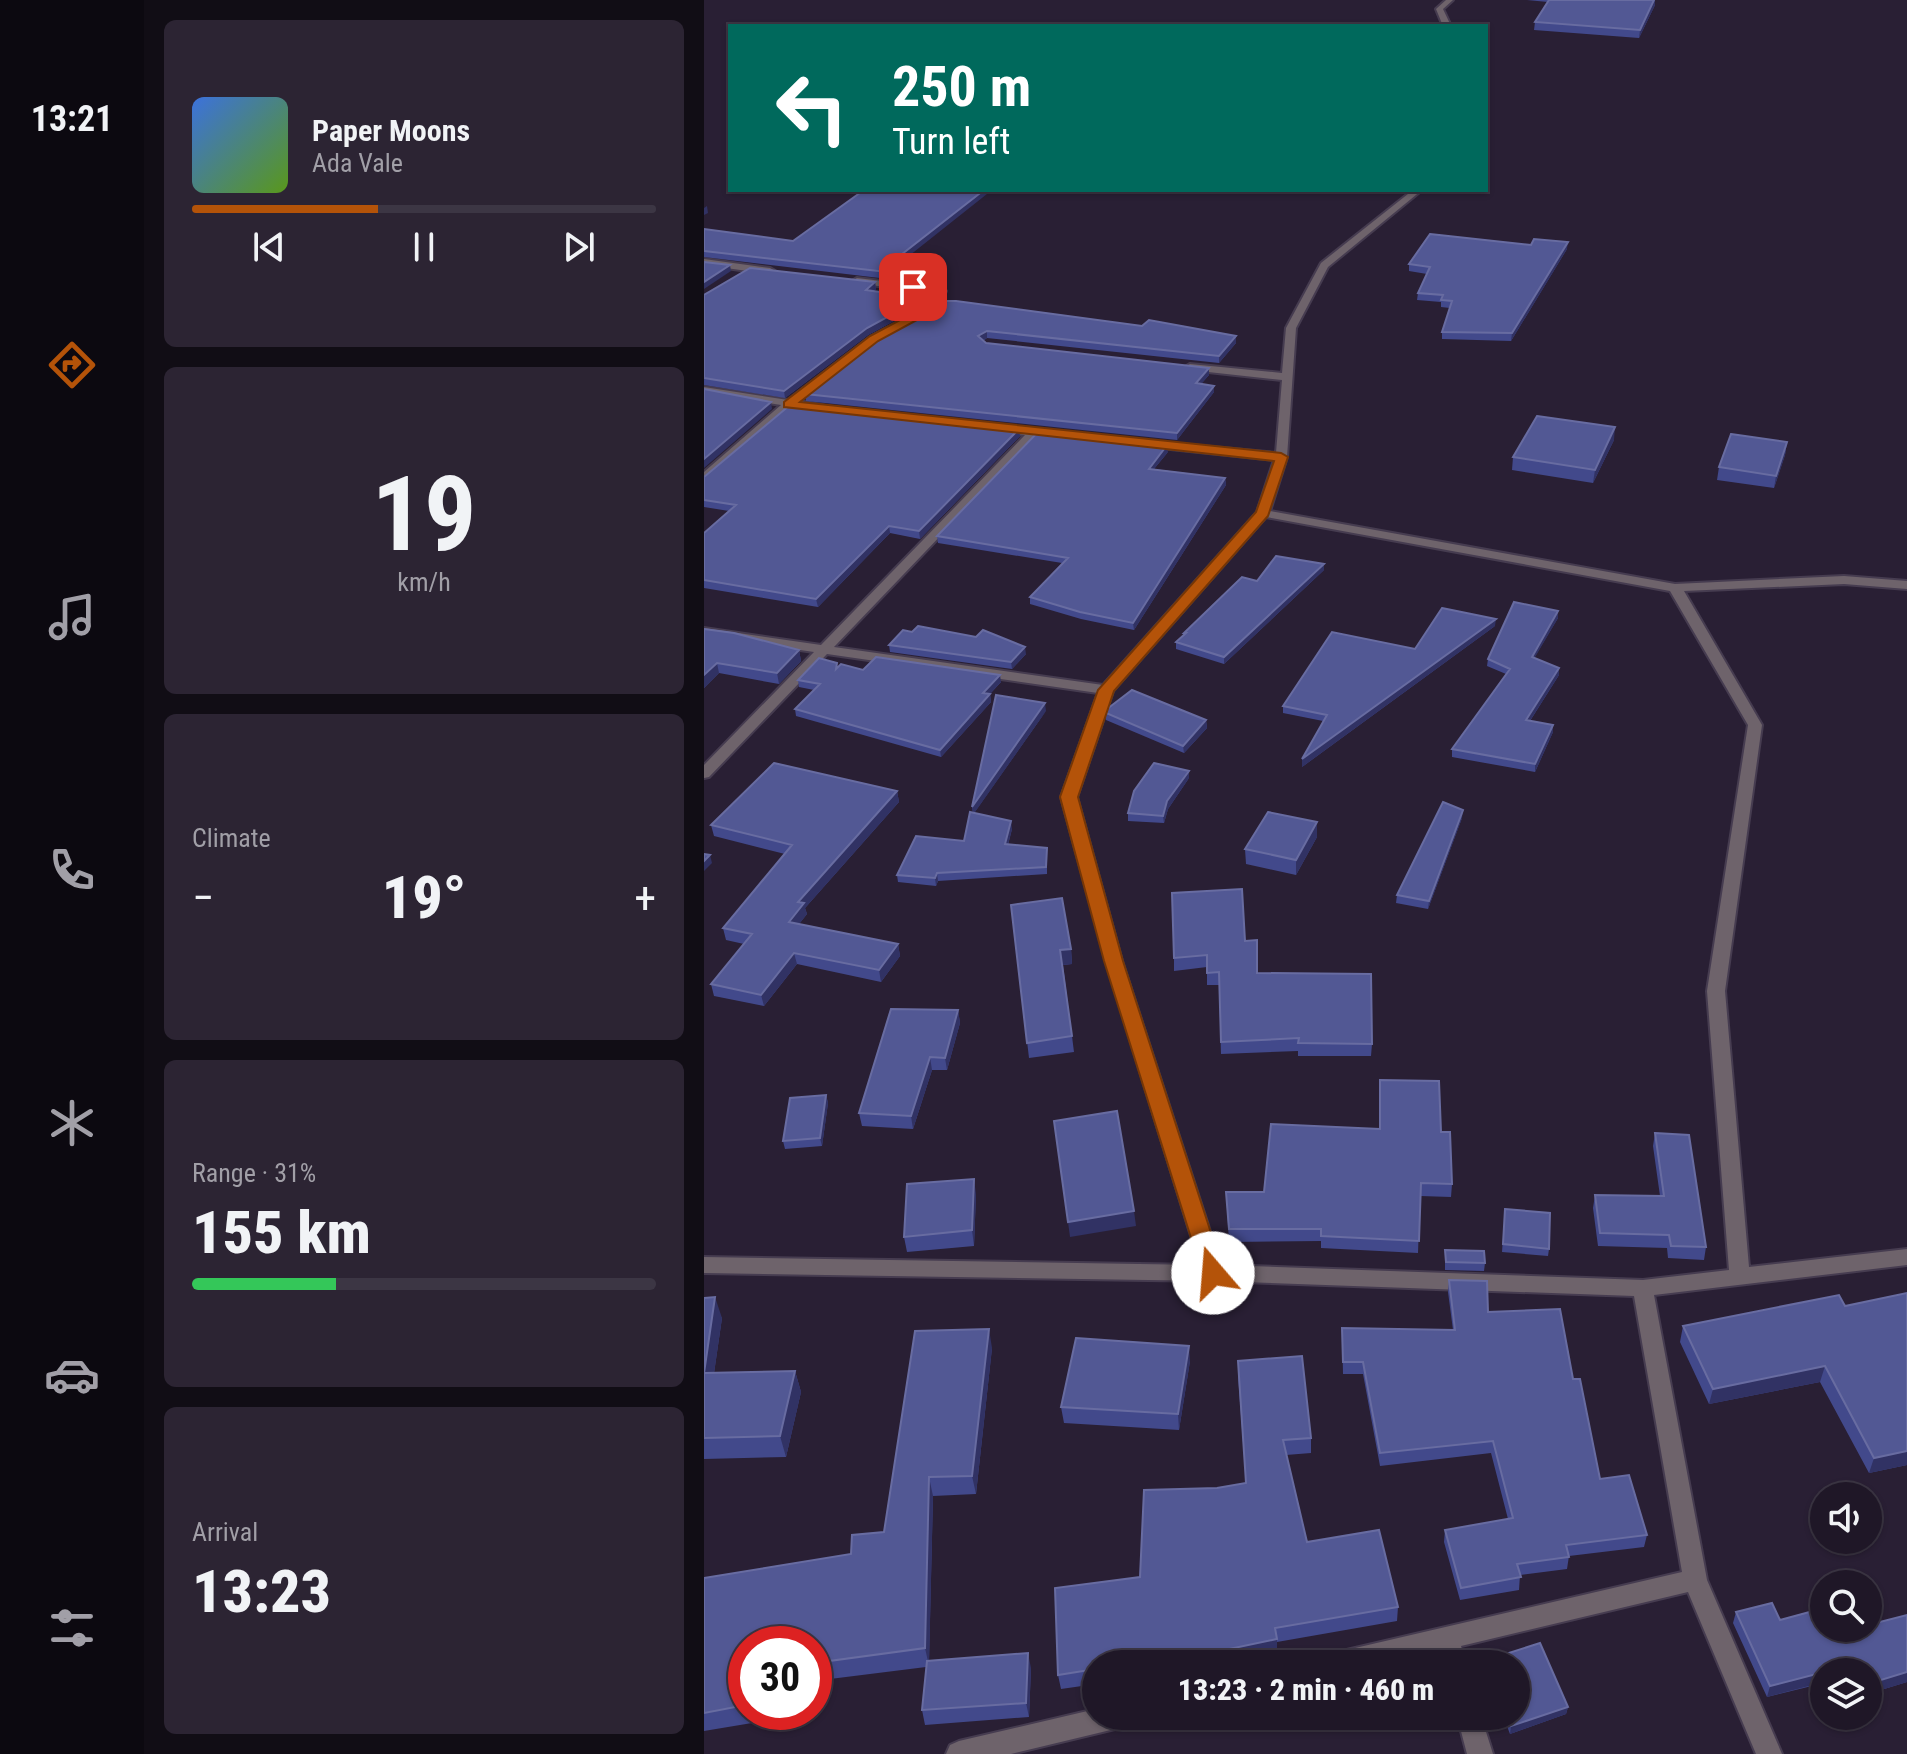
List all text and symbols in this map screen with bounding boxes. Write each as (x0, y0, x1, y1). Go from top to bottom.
text: 250 m (892, 54, 1031, 120)
icon: left (760, 56, 864, 160)
text: 13:21 (31, 98, 113, 140)
text: Paper Moons (312, 113, 470, 148)
text: Turn left (892, 121, 1010, 163)
text: Ada Vale (312, 148, 403, 178)
icon: previous (247, 225, 291, 269)
icon: pause (402, 225, 446, 269)
icon: next (557, 225, 601, 269)
pin (879, 253, 947, 321)
icon: arrive (891, 265, 935, 309)
icon: directions (44, 337, 100, 393)
text: 19 (371, 454, 477, 575)
text: km/h (397, 567, 451, 597)
icon: music (44, 589, 100, 645)
text: Climate (192, 823, 271, 853)
icon: phone (44, 842, 100, 898)
text: 19° (382, 862, 466, 933)
text: − (192, 872, 214, 924)
text: + (634, 872, 656, 924)
icon: climate (44, 1095, 100, 1151)
text: Range · 31% (192, 1158, 316, 1188)
text: 155 km (192, 1197, 371, 1268)
position arrow (1171, 1231, 1255, 1315)
icon: car (44, 1347, 100, 1403)
map controls (1810, 1482, 1882, 1730)
button: sound (1810, 1482, 1882, 1554)
text: Arrival (192, 1517, 258, 1547)
text: 13:23 (192, 1556, 331, 1627)
button: search (1810, 1570, 1882, 1642)
icon: filters (44, 1600, 100, 1656)
speed limit sign: 30 (728, 1626, 832, 1730)
button: layers (1810, 1658, 1882, 1730)
text: 13:23 · 2 min · 460 m (1178, 1672, 1434, 1707)

